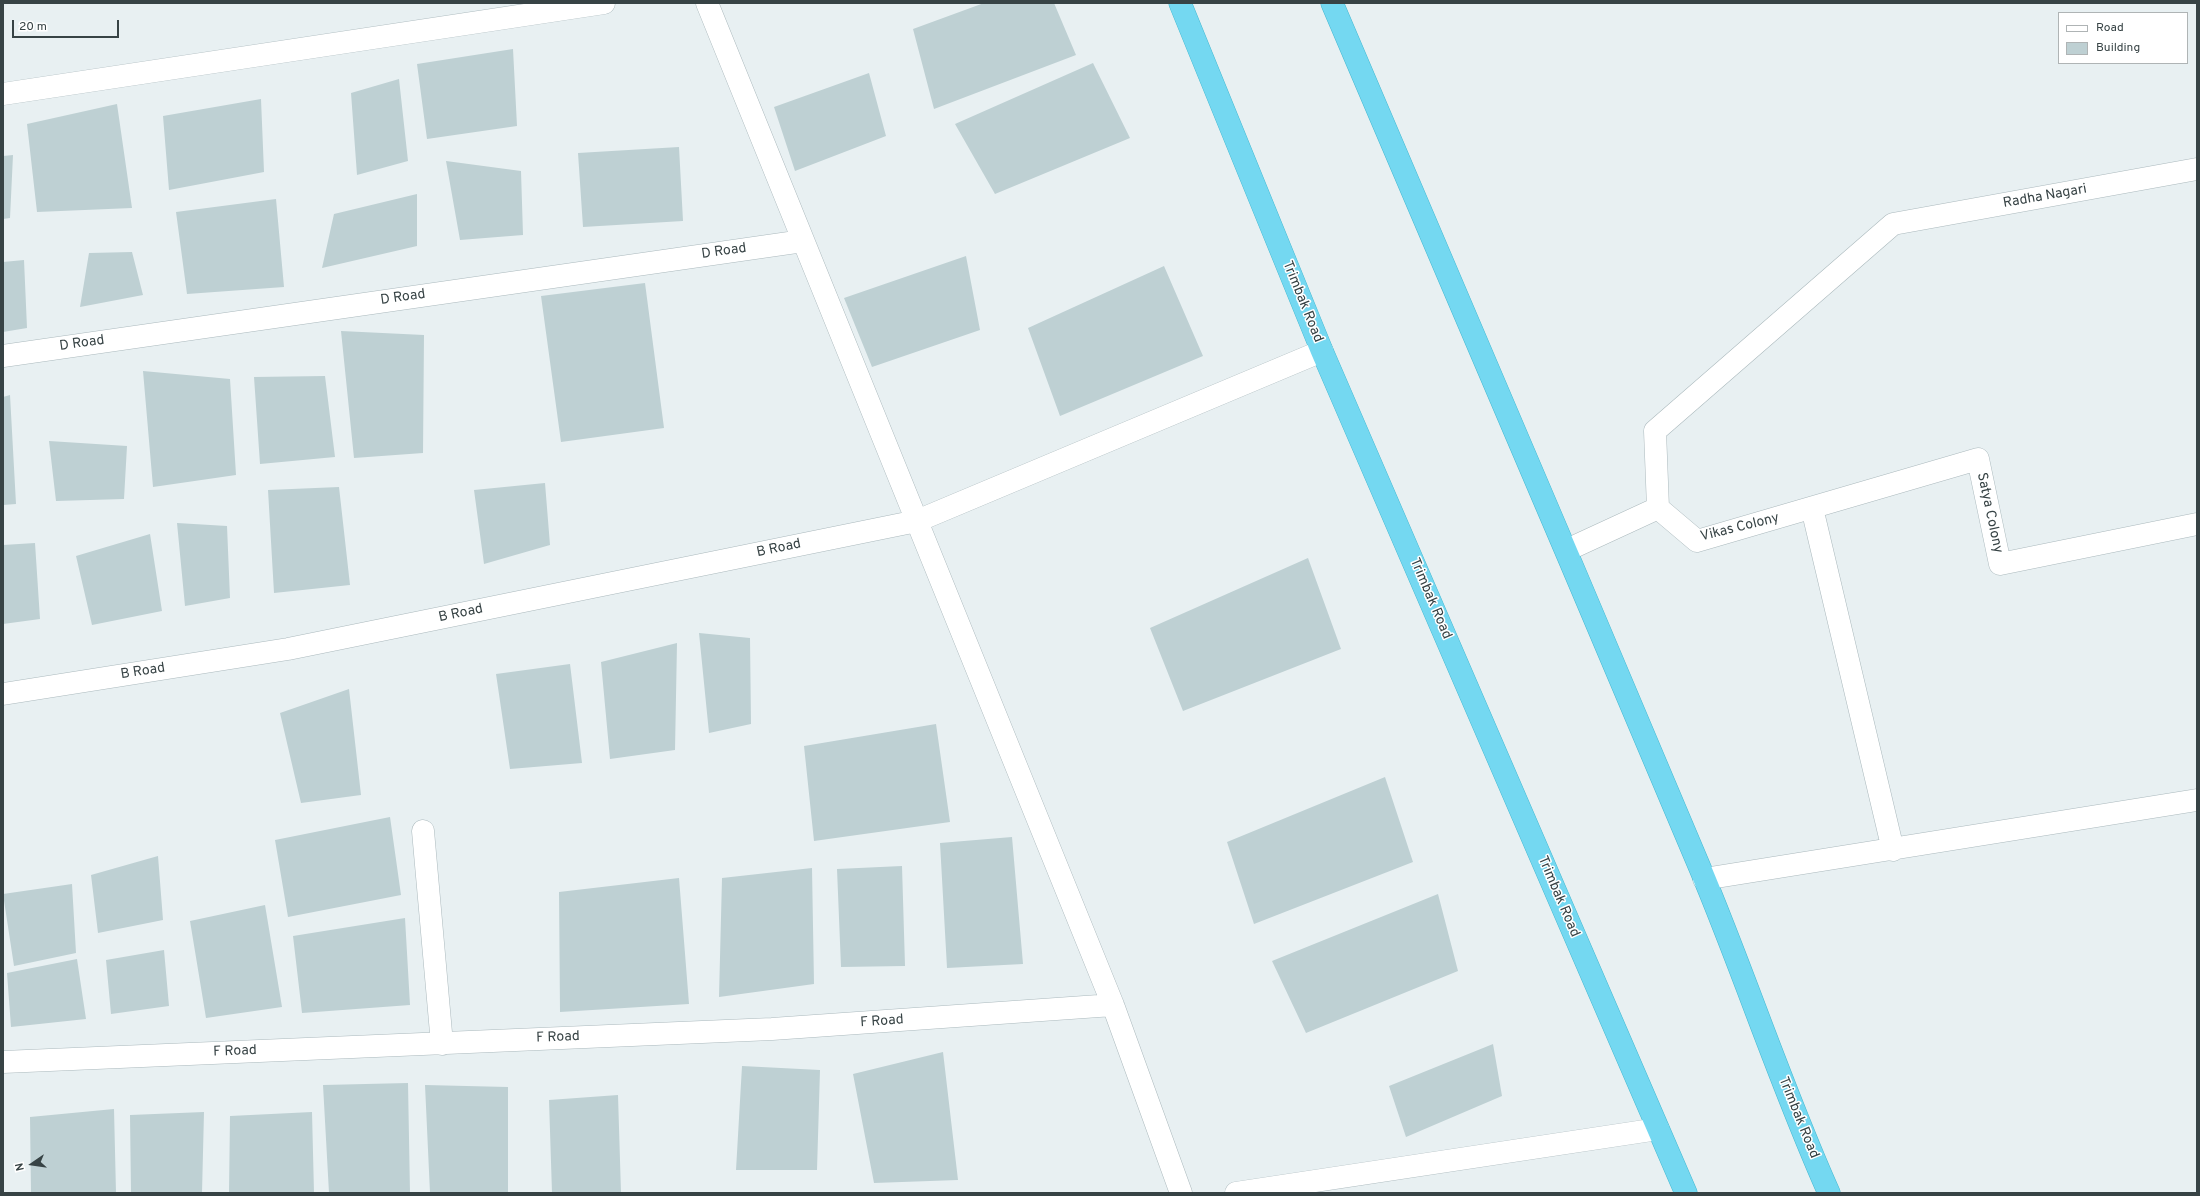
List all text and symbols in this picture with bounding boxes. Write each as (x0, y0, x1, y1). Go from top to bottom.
scale bar (14, 12, 121, 38)
legend (2058, 12, 2188, 64)
text: 20 m (19, 19, 47, 35)
text: Road (2096, 20, 2124, 36)
text: Building (2096, 40, 2140, 56)
street label: Radha Nagari (2002, 181, 2088, 213)
street label: D Road (700, 241, 748, 263)
street label: Trimbak Road (1278, 259, 1326, 345)
street label: D Road (379, 287, 427, 309)
street label: D Road (58, 333, 106, 355)
street label: Satya Colony (1972, 471, 2006, 555)
street label: Vikas Colony (1699, 510, 1781, 546)
street label: B Road (755, 536, 803, 562)
street label: Trimbak Road (1405, 556, 1455, 642)
street label: B Road (437, 601, 485, 627)
street label: B Road (120, 660, 166, 684)
street label: Trimbak Road (1533, 854, 1583, 940)
street label: F Road (860, 1012, 904, 1032)
street label: F Road (536, 1029, 580, 1047)
street label: F Road (213, 1043, 257, 1061)
street label: Trimbak Road (1774, 1075, 1822, 1161)
north arrow (12, 1144, 52, 1184)
text: N (13, 1161, 28, 1172)

